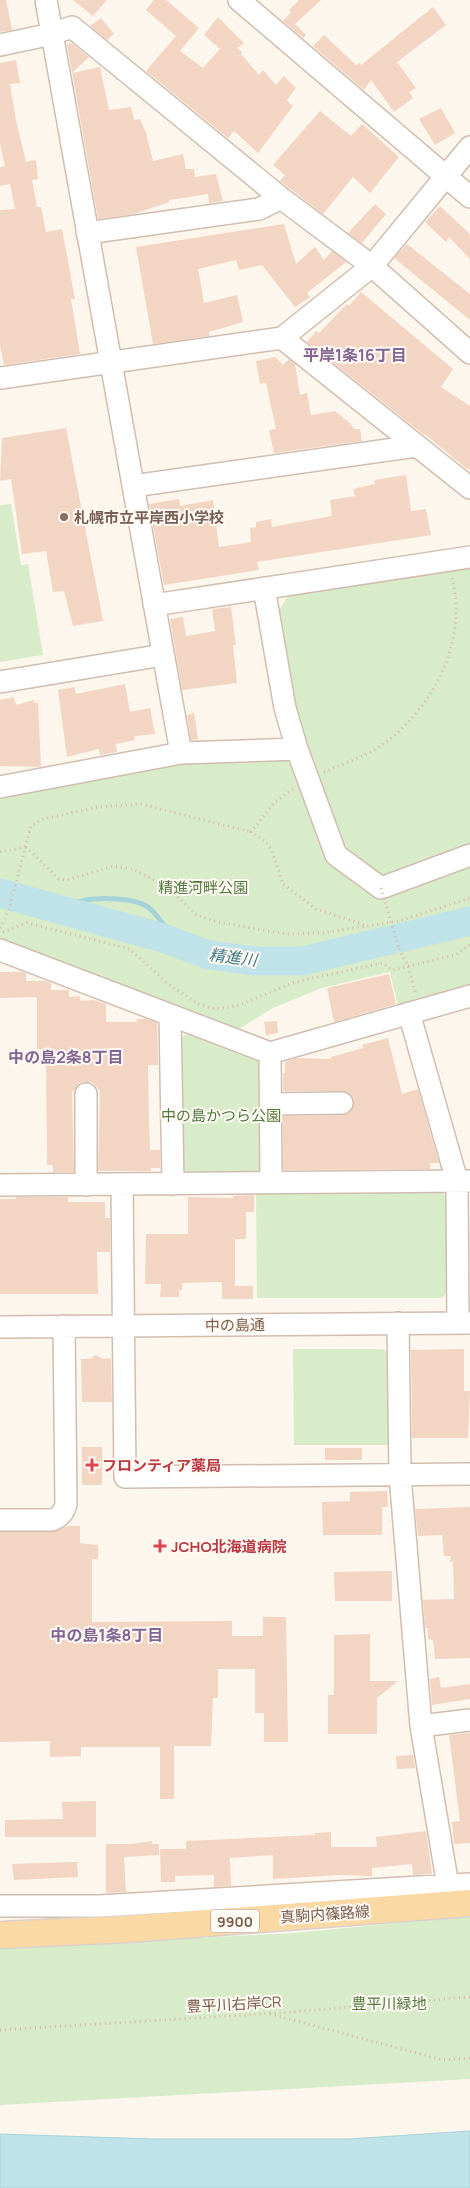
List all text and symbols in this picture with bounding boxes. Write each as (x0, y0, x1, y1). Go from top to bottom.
district label: 平岸1条16丁目 (303, 344, 407, 366)
place label: 札幌市立平岸西小学校 (74, 507, 224, 528)
marker: 札幌市立平岸西小学校 (58, 511, 70, 523)
park label: 精進河畔公園 (158, 877, 248, 898)
water label: 精進川 (208, 943, 260, 971)
district label: 中の島2条8丁目 (8, 1046, 124, 1068)
park label: 中の島かつら公園 (161, 1105, 281, 1126)
street label: 中の島通 (205, 1314, 265, 1336)
place label: フロンティア薬局 (102, 1455, 221, 1476)
marker: フロンティア薬局 (86, 1459, 98, 1471)
place label: JCHO北海道病院 (171, 1536, 287, 1557)
marker: JCHO北海道病院 (153, 1539, 167, 1553)
district label: 中の島1条8丁目 (51, 1624, 163, 1646)
street label: 真駒内篠路線 (279, 1900, 371, 1928)
road number: 9900 (211, 1910, 259, 1932)
street label: 豊平川右岸CR (186, 1991, 282, 2017)
park label: 豊平川緑地 (351, 1993, 427, 2014)

